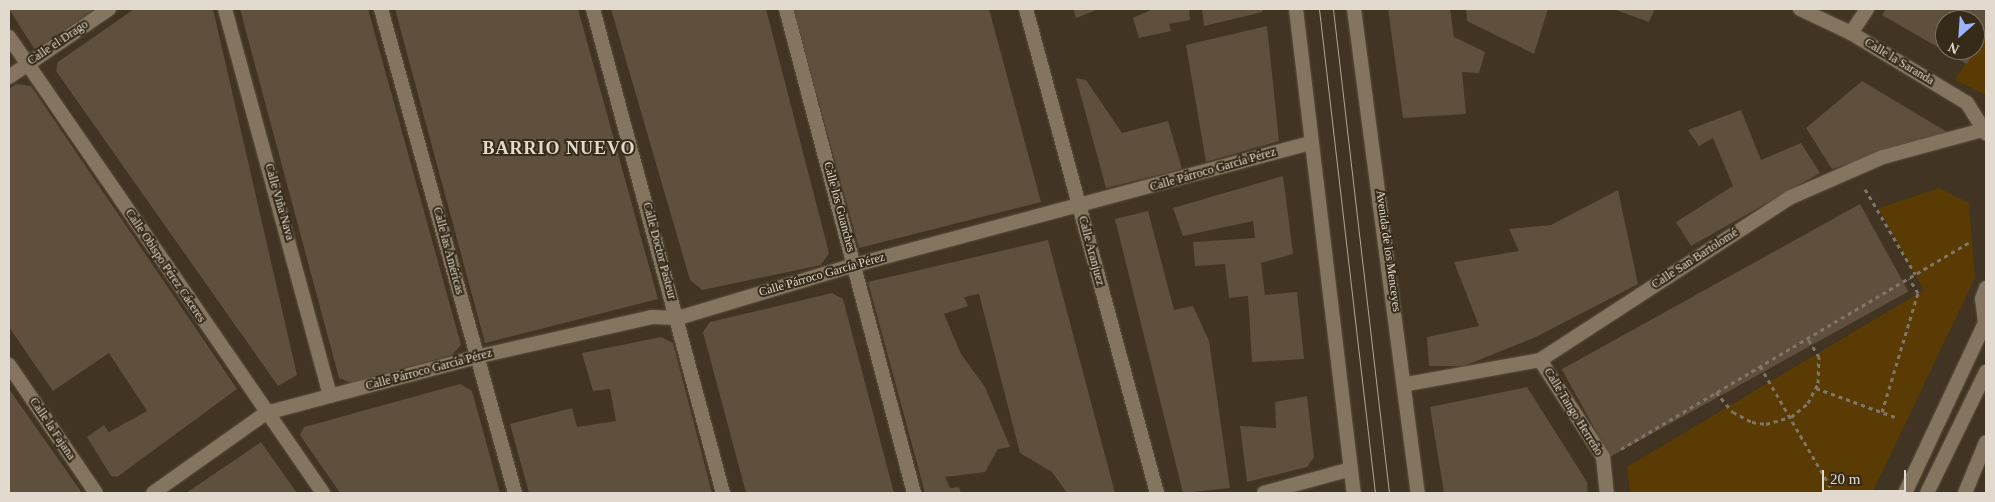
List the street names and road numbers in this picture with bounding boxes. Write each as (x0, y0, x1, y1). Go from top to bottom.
street label: Calle el Drago (25, 17, 91, 69)
street label: Calle la Saranda (1862, 36, 1936, 88)
street label: Calle Párroco García Pérez (1148, 145, 1278, 195)
street label: Calle los Guanches (820, 160, 858, 254)
street label: Calle Viña Nava (261, 162, 297, 242)
street label: Avenida de los Menceyes (1372, 189, 1404, 313)
street label: Calle Doctor Pasteur (639, 201, 679, 301)
street label: Calle las Américas (429, 205, 467, 297)
street label: Calle Obispo Pérez Cáceres (122, 207, 208, 325)
street label: Calle Aranjuez (1075, 214, 1107, 288)
street label: Calle San Bartolomé (1649, 226, 1741, 292)
street label: Calle Párroco García Pérez (757, 250, 887, 300)
street label: Calle Párroco García Pérez (364, 346, 494, 394)
street label: Calle Tango Herreño (1540, 366, 1606, 458)
street label: Calle la Fajana (26, 395, 78, 463)

